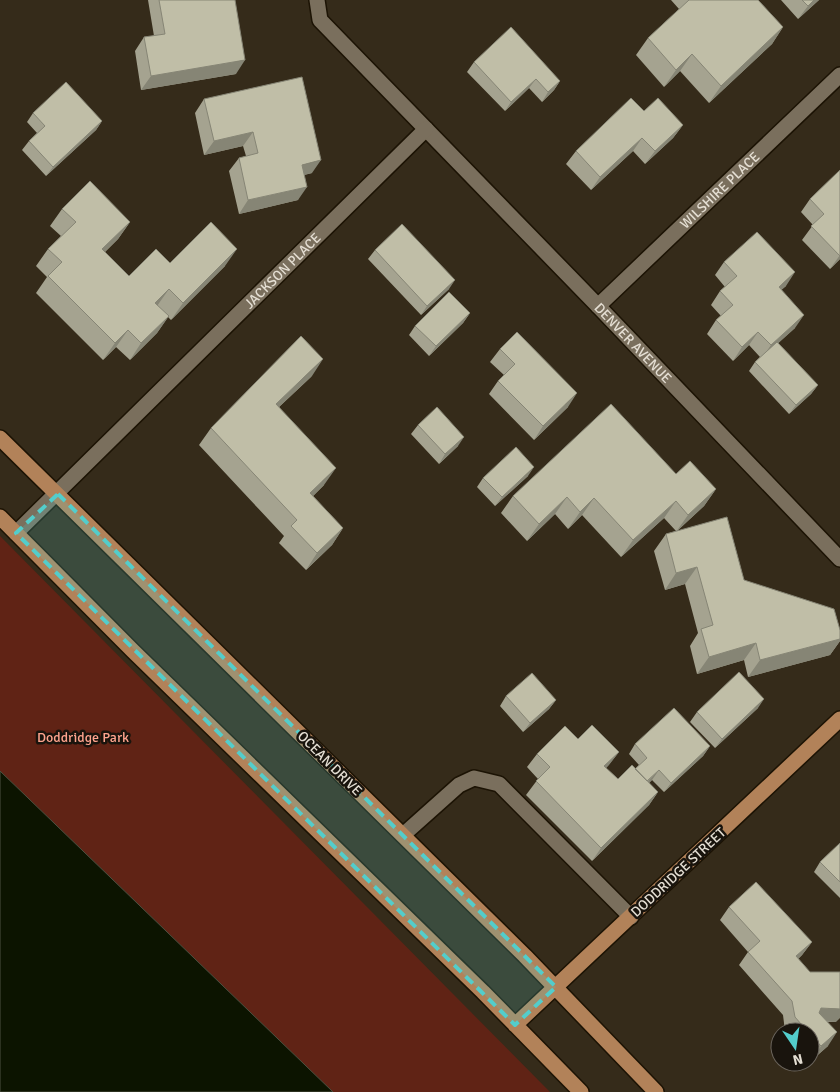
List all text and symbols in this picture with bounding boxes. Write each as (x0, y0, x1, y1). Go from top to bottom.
street label: WILSHIRE PLACE (676, 148, 763, 232)
street label: JACKSON PLACE (241, 229, 325, 312)
street label: DENVER AVENUE (591, 299, 675, 387)
street label: OCEAN DRIVE (294, 728, 366, 799)
park label: Doddridge Park (37, 729, 129, 746)
street label: DODDRIDGE STREET (627, 824, 729, 921)
north arrow (770, 1022, 820, 1072)
text: N (791, 1050, 804, 1069)

